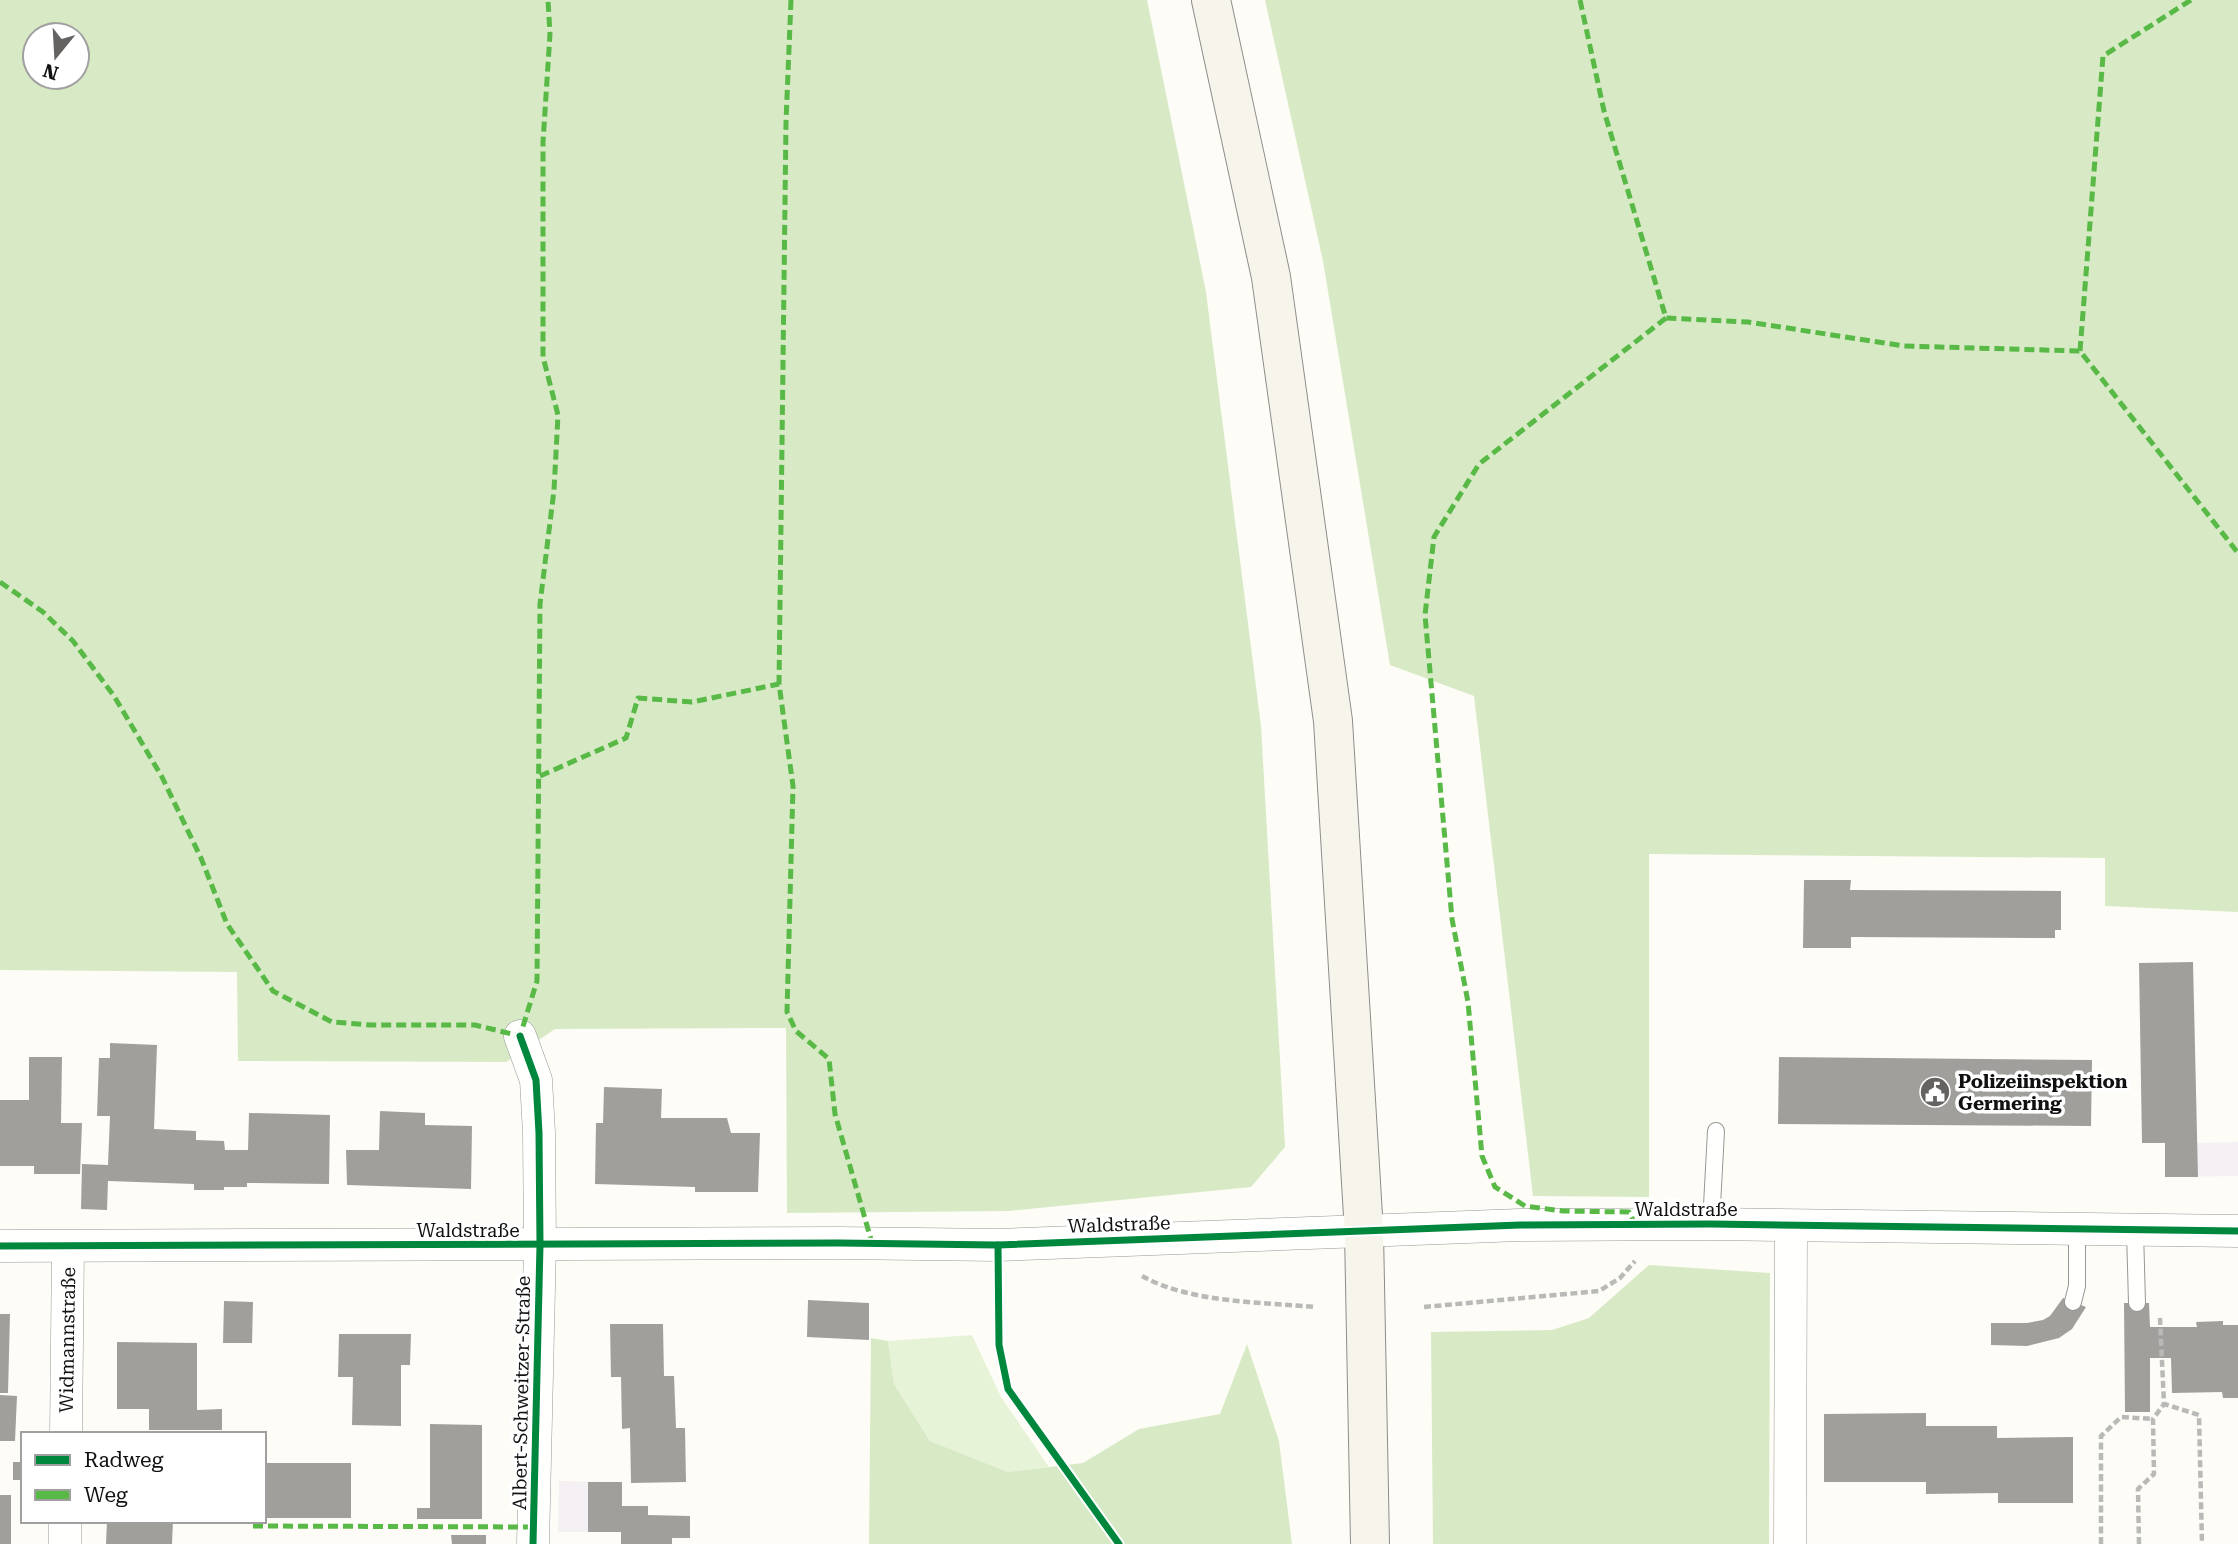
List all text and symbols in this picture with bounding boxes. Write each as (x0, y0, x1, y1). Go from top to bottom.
north arrow (21, 21, 91, 91)
text: N (40, 58, 61, 85)
place label: Polizeiinspektion Germering (1958, 1070, 2128, 1115)
public building icon: Polizeiinspektion Germering (1918, 1075, 1952, 1109)
street label: Waldstraße (1634, 1198, 1738, 1221)
street label: Waldstraße (1067, 1211, 1171, 1238)
street label: Waldstraße (416, 1219, 520, 1242)
street label: Widmannstraße (55, 1267, 80, 1413)
street label: Albert-Schweitzer-Straße (508, 1276, 535, 1510)
legend (21, 1432, 266, 1523)
text: Radweg (84, 1448, 163, 1472)
text: Weg (84, 1483, 128, 1507)

